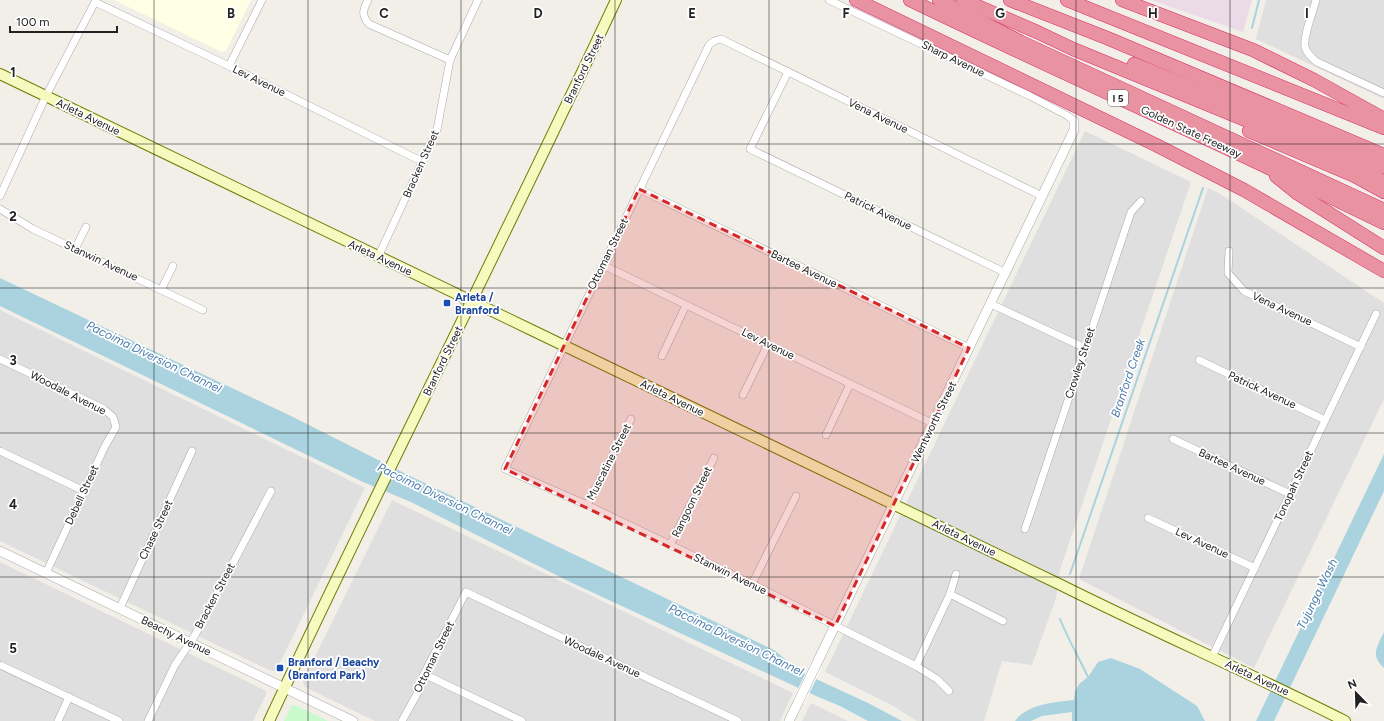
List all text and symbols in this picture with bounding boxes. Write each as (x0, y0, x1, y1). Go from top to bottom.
text: B (227, 6, 235, 21)
text: C (379, 6, 389, 21)
text: D (533, 6, 543, 21)
text: E (688, 6, 696, 21)
text: F (842, 6, 850, 21)
text: G (995, 6, 1005, 21)
text: H (1148, 6, 1158, 21)
text: I (1305, 6, 1309, 21)
scale bar (10, 8, 117, 34)
text: 100 m (16, 15, 50, 29)
street label: Branford Street (561, 32, 607, 106)
street label: Sharp Avenue (919, 38, 987, 80)
street label: Lev Avenue (230, 63, 288, 99)
text: 1 (10, 65, 16, 80)
road number: I 5 (1108, 90, 1128, 106)
street label: Arleta Avenue (54, 96, 122, 138)
street label: Vena Avenue (846, 96, 910, 136)
street label: Golden State Freeway (1139, 103, 1243, 161)
street label: Bracken Street (400, 128, 442, 200)
street label: Patrick Avenue (842, 189, 914, 233)
text: 2 (9, 209, 17, 224)
street label: Ottoman Street (585, 216, 631, 292)
street label: Arleta Avenue (346, 237, 414, 279)
street label: Stanwin Avenue (62, 238, 140, 284)
street label: Bartee Avenue (769, 247, 839, 291)
street label: Vena Avenue (1250, 289, 1314, 329)
place label: Arleta / Branford (455, 291, 499, 317)
marker: Arleta / Branford (442, 298, 452, 308)
water label: Pacoima Diversion Channel (84, 318, 224, 396)
street label: Branford Street (420, 324, 466, 398)
street label: Lev Avenue (739, 326, 797, 362)
street label: Crowley Street (1062, 326, 1098, 400)
water label: Branford Creek (1108, 336, 1148, 419)
text: 3 (9, 353, 17, 368)
street label: Woodale Avenue (28, 368, 108, 418)
street label: Patrick Avenue (1226, 369, 1298, 411)
street label: Arleta Avenue (638, 377, 706, 419)
street label: Wentworth Street (909, 379, 959, 465)
street label: Muscatine Street (584, 421, 634, 503)
street label: Bartee Avenue (1197, 446, 1267, 488)
street label: Tonopah Street (1272, 449, 1316, 523)
water label: Pacoima Diversion Channel (375, 460, 515, 538)
street label: Debell Street (63, 463, 101, 527)
street label: Rangoon Street (669, 464, 715, 540)
text: 4 (9, 497, 17, 512)
street label: Chase Street (137, 498, 175, 562)
street label: Arleta Avenue (930, 517, 998, 559)
street label: Lev Avenue (1173, 525, 1231, 561)
street label: Stanwin Avenue (691, 551, 769, 597)
water label: Tujunga Wash (1294, 556, 1340, 632)
street label: Bracken Street (192, 561, 238, 631)
water label: Pacoima Diversion Channel (666, 601, 806, 679)
street label: Beachy Avenue (139, 613, 213, 659)
street label: Ottoman Street (411, 619, 457, 695)
street label: Woodale Avenue (562, 634, 642, 680)
text: 5 (9, 641, 17, 656)
place label: Branford / Beachy (Branford Park) (288, 656, 380, 682)
street label: Arleta Avenue (1223, 657, 1291, 699)
marker: Branford / Beachy (Branford Park) (275, 663, 285, 673)
north arrow (1336, 673, 1376, 713)
text: N (1346, 677, 1359, 692)

